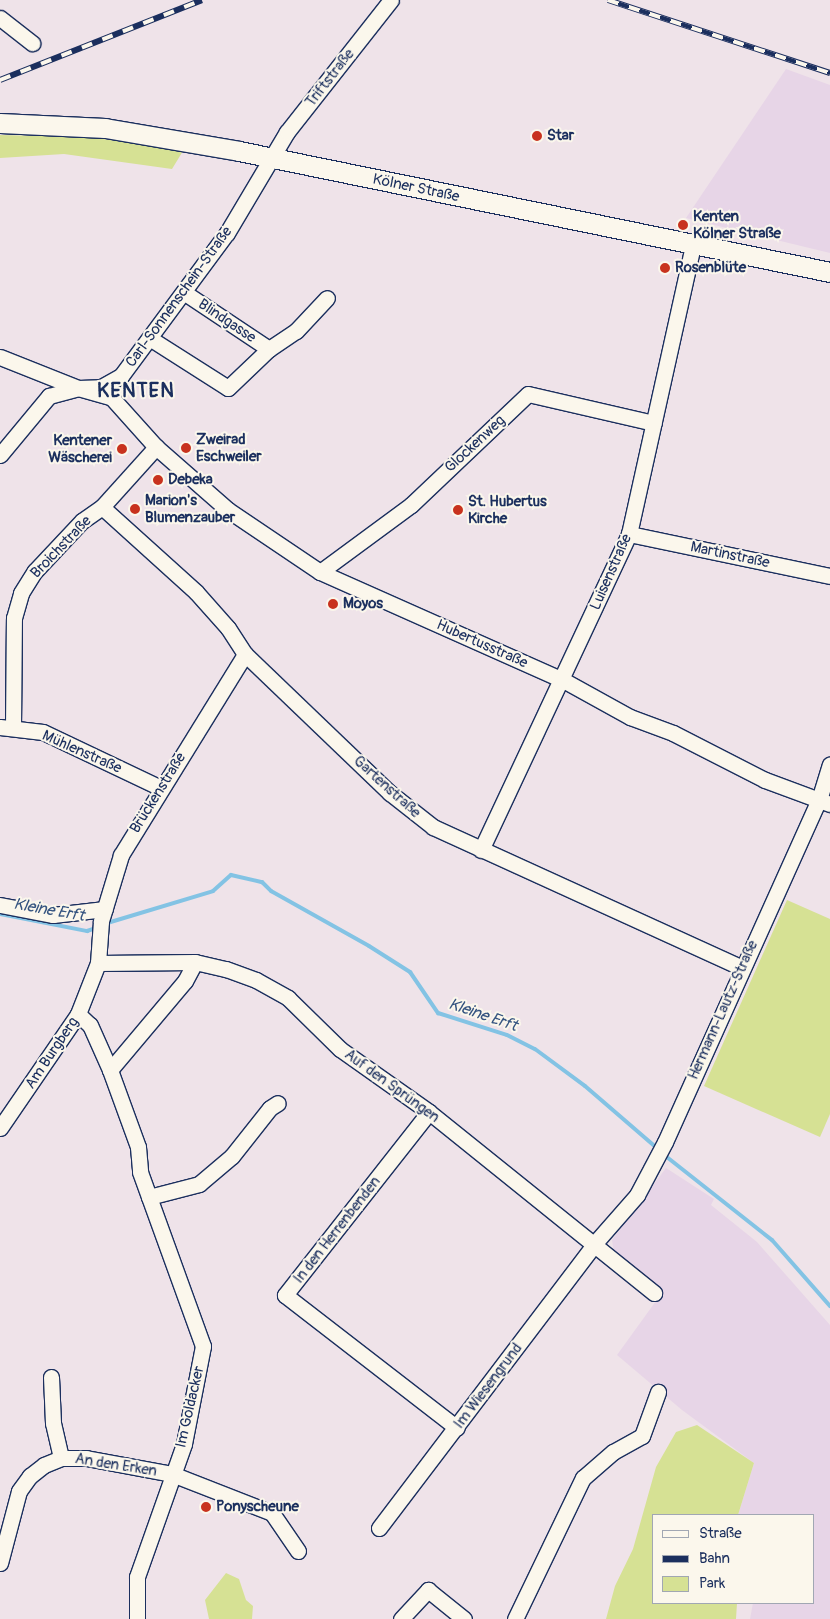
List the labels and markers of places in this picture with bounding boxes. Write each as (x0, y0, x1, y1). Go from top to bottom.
place label: Star (547, 127, 574, 145)
marker: Star (531, 130, 543, 142)
place label: Kenten Kölner Straße (693, 207, 781, 242)
marker: Kenten Kölner Straße (677, 219, 689, 231)
place label: Rosenblüte (675, 259, 746, 277)
marker: Rosenblüte (659, 262, 671, 274)
place label: Zweirad Eschweiler (196, 430, 262, 465)
place label: Kentener Wäscherei (48, 431, 112, 466)
marker: Zweirad Eschweiler (180, 442, 192, 454)
marker: Kentener Wäscherei (116, 443, 128, 455)
place label: Debeka (168, 471, 213, 489)
marker: Debeka (152, 474, 164, 486)
place label: Marion's Blumenzauber (145, 491, 235, 526)
place label: St. Hubertus Kirche (468, 492, 547, 527)
marker: Marion's Blumenzauber (129, 503, 141, 515)
marker: St. Hubertus Kirche (452, 504, 464, 516)
place label: Moyos (343, 595, 383, 613)
marker: Moyos (327, 598, 339, 610)
place label: Ponyscheune (216, 1498, 299, 1516)
marker: Ponyscheune (200, 1501, 212, 1513)

